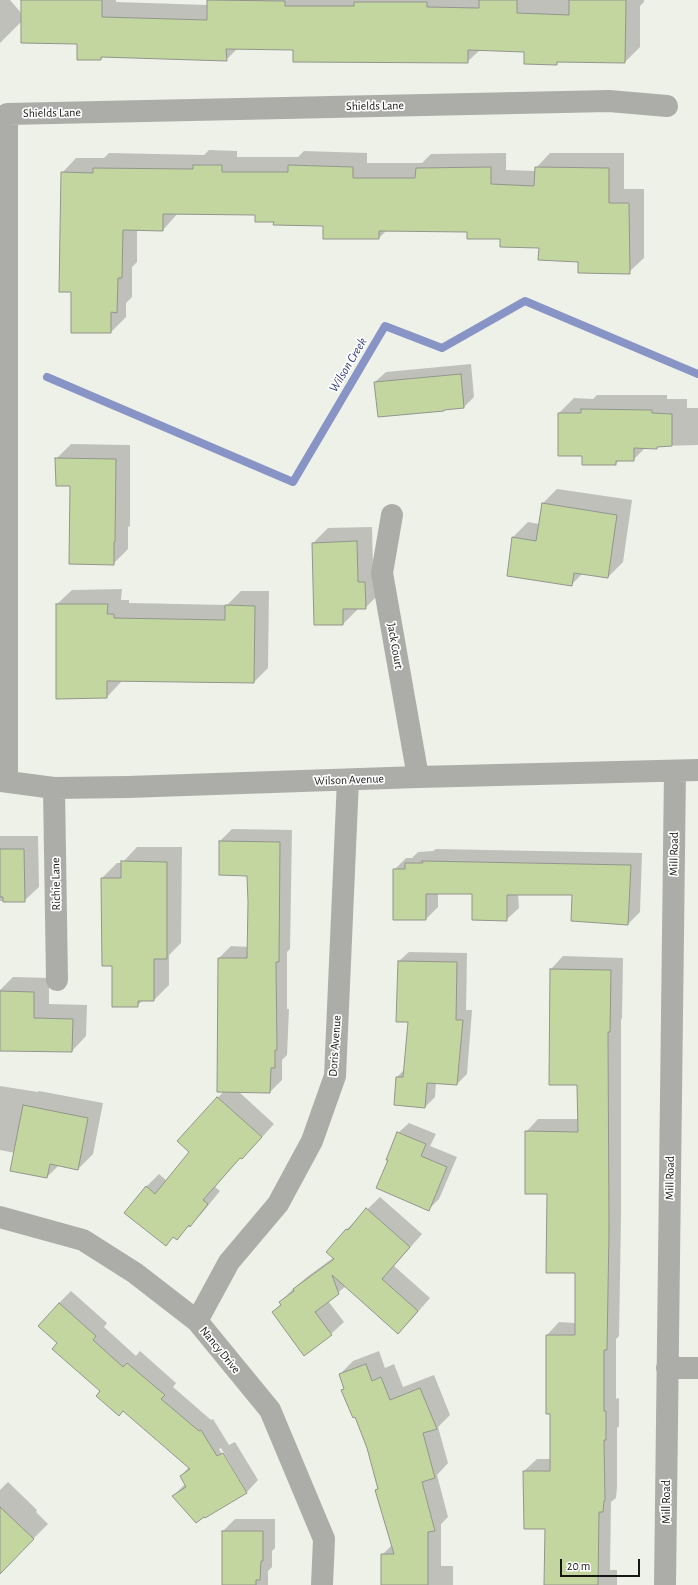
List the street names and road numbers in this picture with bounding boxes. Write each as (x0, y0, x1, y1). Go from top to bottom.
street label: Shields Lane (346, 98, 404, 114)
street label: Shields Lane (23, 105, 81, 121)
street label: Jack Court (384, 622, 406, 670)
street label: Wilson Avenue (314, 772, 384, 788)
street label: Mill Road (666, 832, 682, 876)
street label: Richie Lane (48, 857, 64, 911)
street label: Doris Avenue (326, 1015, 344, 1077)
street label: Mill Road (662, 1156, 678, 1200)
street label: Nancy Drive (197, 1324, 243, 1376)
street label: Mill Road (659, 1480, 673, 1524)

